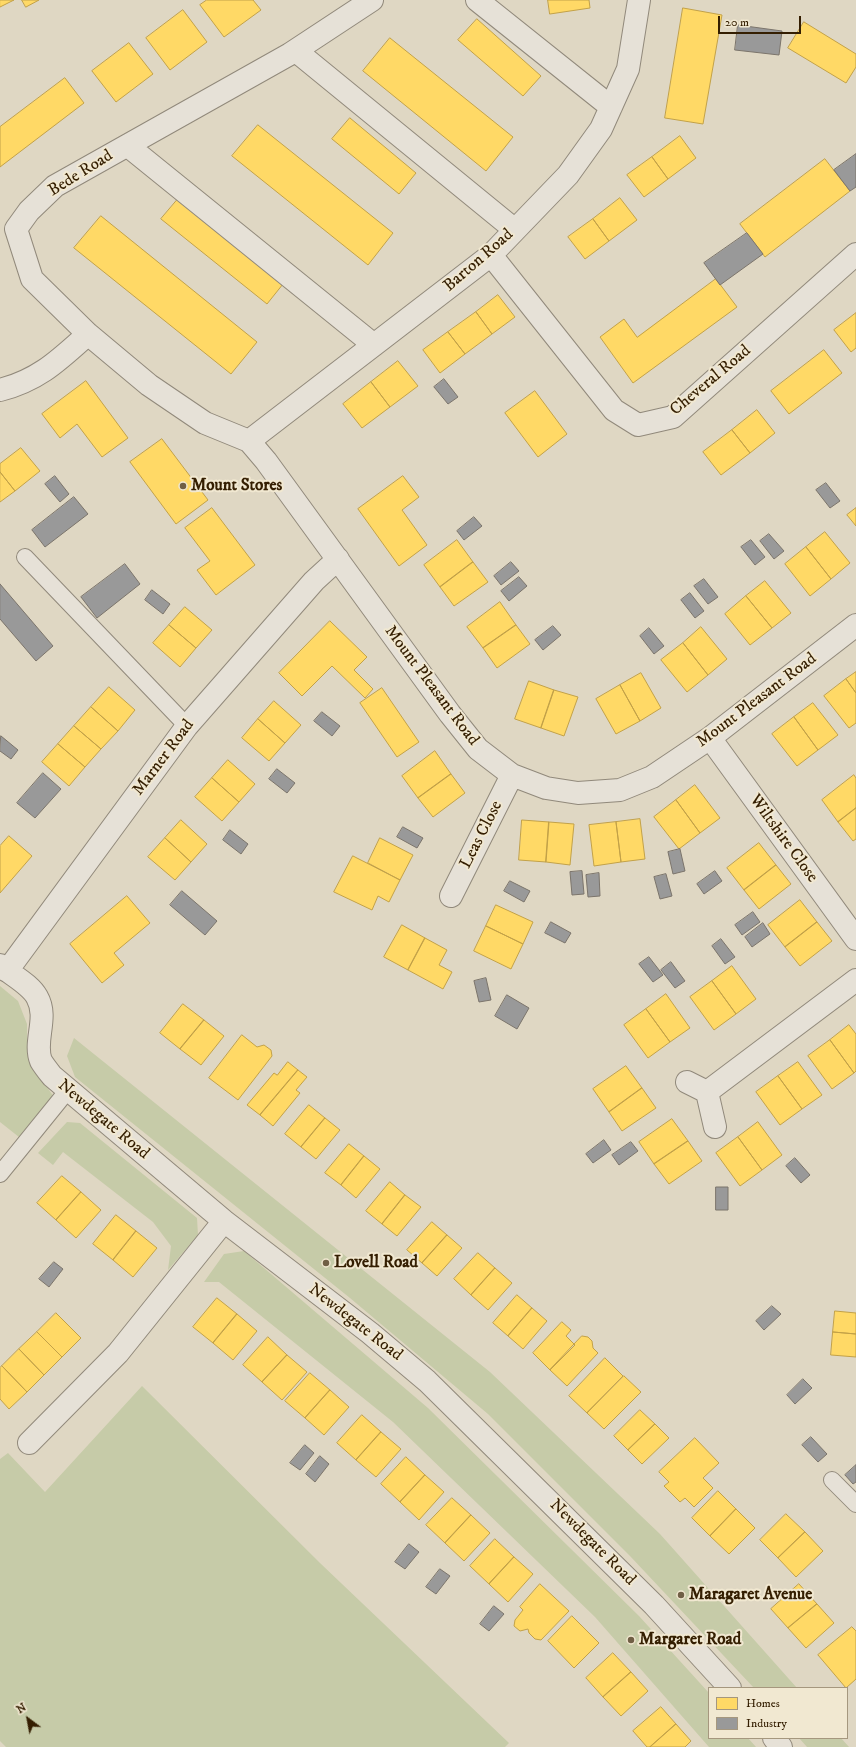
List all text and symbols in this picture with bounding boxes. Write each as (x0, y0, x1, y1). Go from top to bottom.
scale bar (720, 8, 803, 34)
text: 20 m (725, 15, 749, 30)
street label: Bede Road (45, 146, 117, 202)
street label: Barton Road (440, 225, 518, 297)
street label: Cheveral Road (666, 341, 756, 421)
place label: Mount Stores (191, 476, 282, 496)
marker: Mount Stores (178, 481, 188, 491)
street label: Mount Pleasant Road (379, 622, 483, 750)
street label: Mount Pleasant Road (693, 649, 821, 753)
street label: Marner Road (129, 716, 199, 800)
street label: Wiltshire Close (744, 791, 822, 887)
street label: Leas Close (456, 798, 508, 872)
street label: Newdegate Road (53, 1076, 153, 1164)
place label: Lovell Road (334, 1253, 418, 1273)
marker: Lovell Road (321, 1258, 331, 1268)
street label: Newdegate Road (304, 1280, 406, 1366)
street label: Newdegate Road (545, 1496, 639, 1590)
place label: Maragaret Avenue (689, 1585, 812, 1605)
marker: Maragaret Avenue (676, 1590, 686, 1600)
place label: Margaret Road (639, 1630, 741, 1650)
marker: Margaret Road (626, 1635, 636, 1645)
legend (708, 1687, 848, 1739)
text: Homes (746, 1696, 780, 1711)
north arrow (8, 1699, 48, 1739)
text: N (14, 1700, 29, 1717)
text: Industry (746, 1716, 787, 1731)

